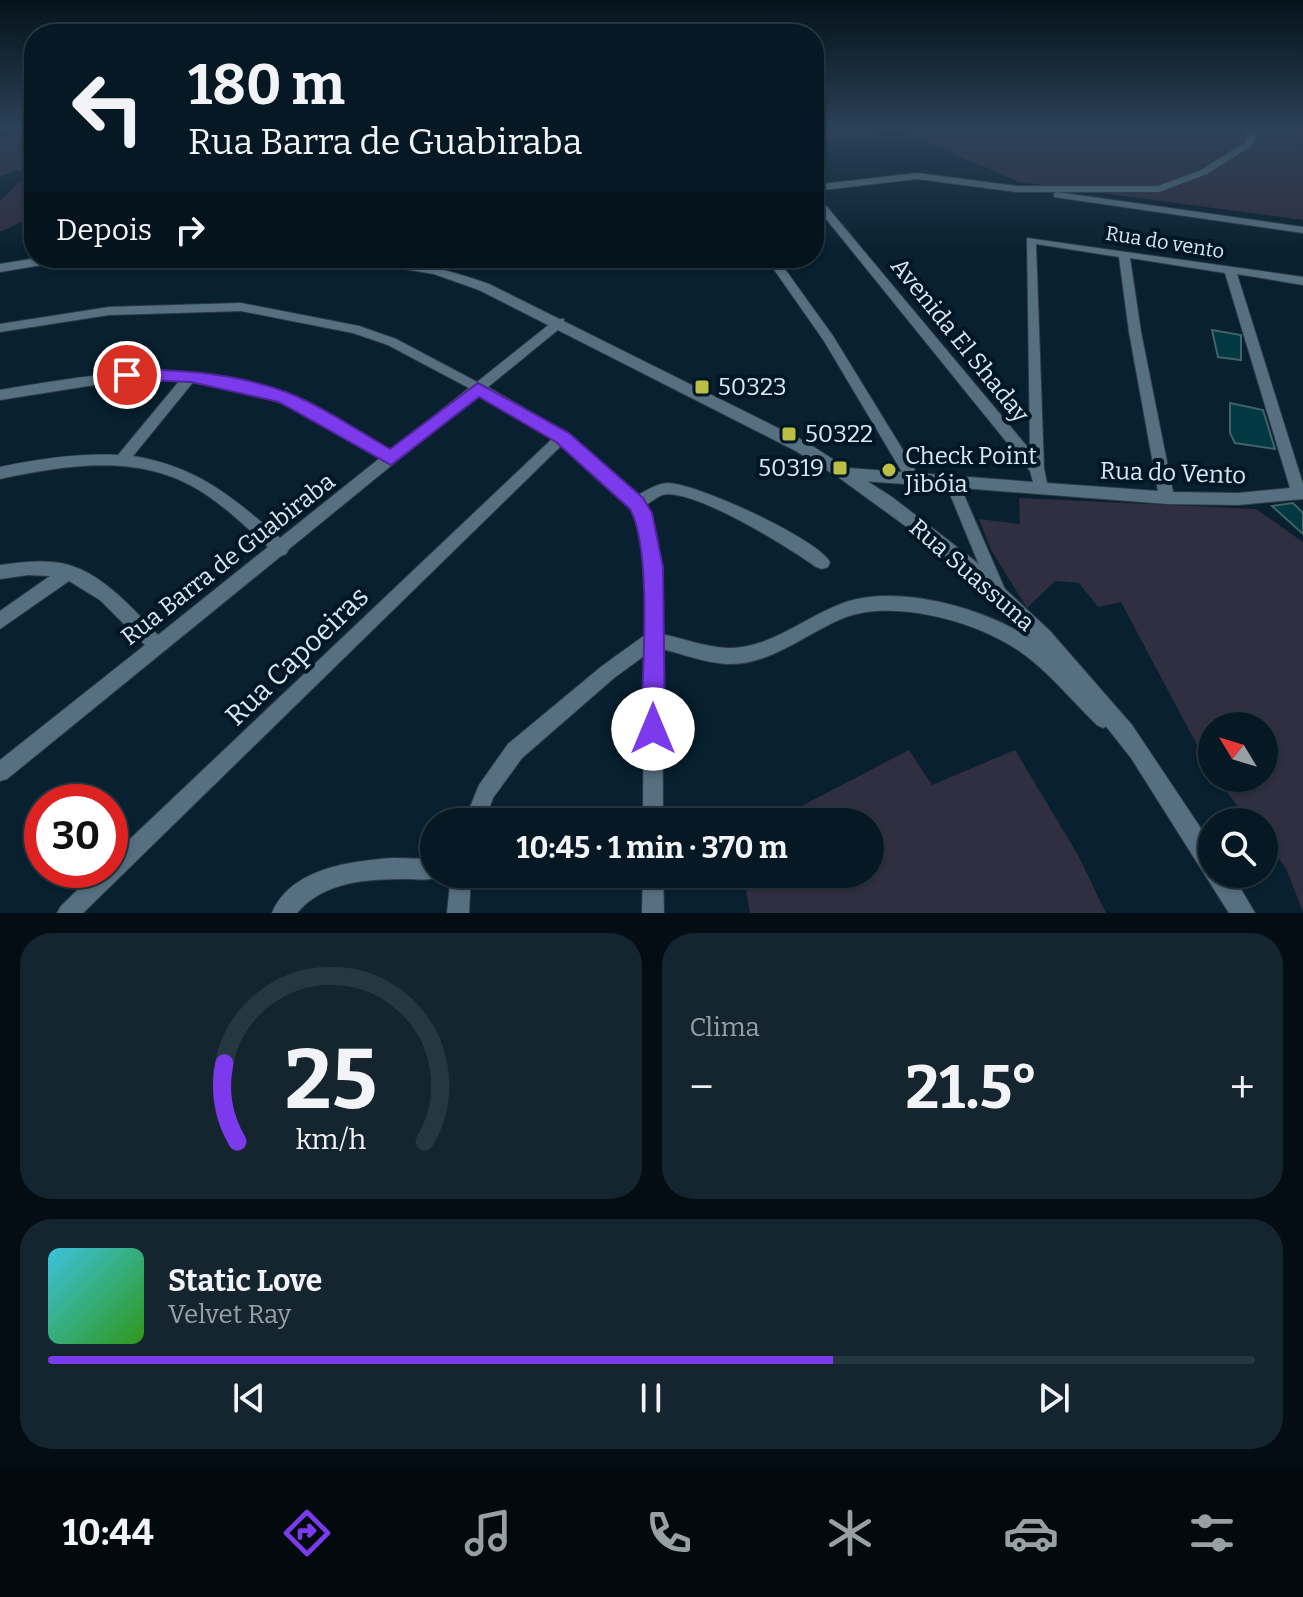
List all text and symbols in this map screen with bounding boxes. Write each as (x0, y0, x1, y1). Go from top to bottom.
text: 180 m (188, 52, 345, 119)
icon: left (56, 56, 160, 160)
text: Rua Barra de Guabiraba (188, 120, 582, 164)
icon: right (168, 208, 212, 252)
text: Depois (56, 212, 152, 248)
street label: Rua do vento (1104, 221, 1226, 263)
street label: Avenida El Shaday (885, 252, 1035, 428)
pin (93, 341, 161, 409)
icon: arrive (105, 353, 149, 397)
place label: 50323 (718, 373, 787, 401)
marker: 50323 (693, 378, 711, 396)
place label: 50322 (805, 420, 873, 448)
marker: 50322 (780, 425, 798, 443)
place label: Check Point Jibóia (904, 442, 1037, 498)
place label: 50319 (758, 454, 824, 482)
street label: Rua do Vento (1099, 456, 1247, 490)
marker: 50319 (831, 459, 849, 477)
marker: Check Point Jibóia (880, 461, 898, 479)
street label: Rua Barra de Guabiraba (116, 467, 340, 651)
street label: Rua Suassuna (904, 513, 1040, 637)
street label: Rua Capoeiras (219, 580, 375, 732)
position arrow (611, 687, 695, 771)
north arrow (1198, 712, 1278, 792)
map controls (1198, 712, 1278, 888)
speed limit sign: 30 (24, 784, 128, 888)
button: search (1198, 808, 1278, 888)
text: 10:45 · 1 min · 370 m (516, 830, 788, 866)
text: Clima (690, 1012, 760, 1043)
text: 25 (285, 1030, 377, 1130)
text: 21.5° (905, 1052, 1038, 1124)
text: − (690, 1061, 714, 1114)
text: + (1230, 1061, 1255, 1114)
text: km/h (295, 1122, 366, 1157)
text: Static Love (168, 1263, 322, 1299)
text: Velvet Ray (168, 1299, 291, 1330)
icon: previous (227, 1376, 271, 1420)
icon: pause (629, 1376, 673, 1420)
icon: next (1032, 1376, 1076, 1420)
icon: directions (279, 1505, 335, 1561)
icon: music (460, 1505, 516, 1561)
icon: phone (641, 1505, 697, 1561)
icon: climate (822, 1505, 878, 1561)
icon: car (1003, 1505, 1059, 1561)
icon: filters (1184, 1505, 1240, 1561)
text: 10:44 (63, 1511, 154, 1555)

